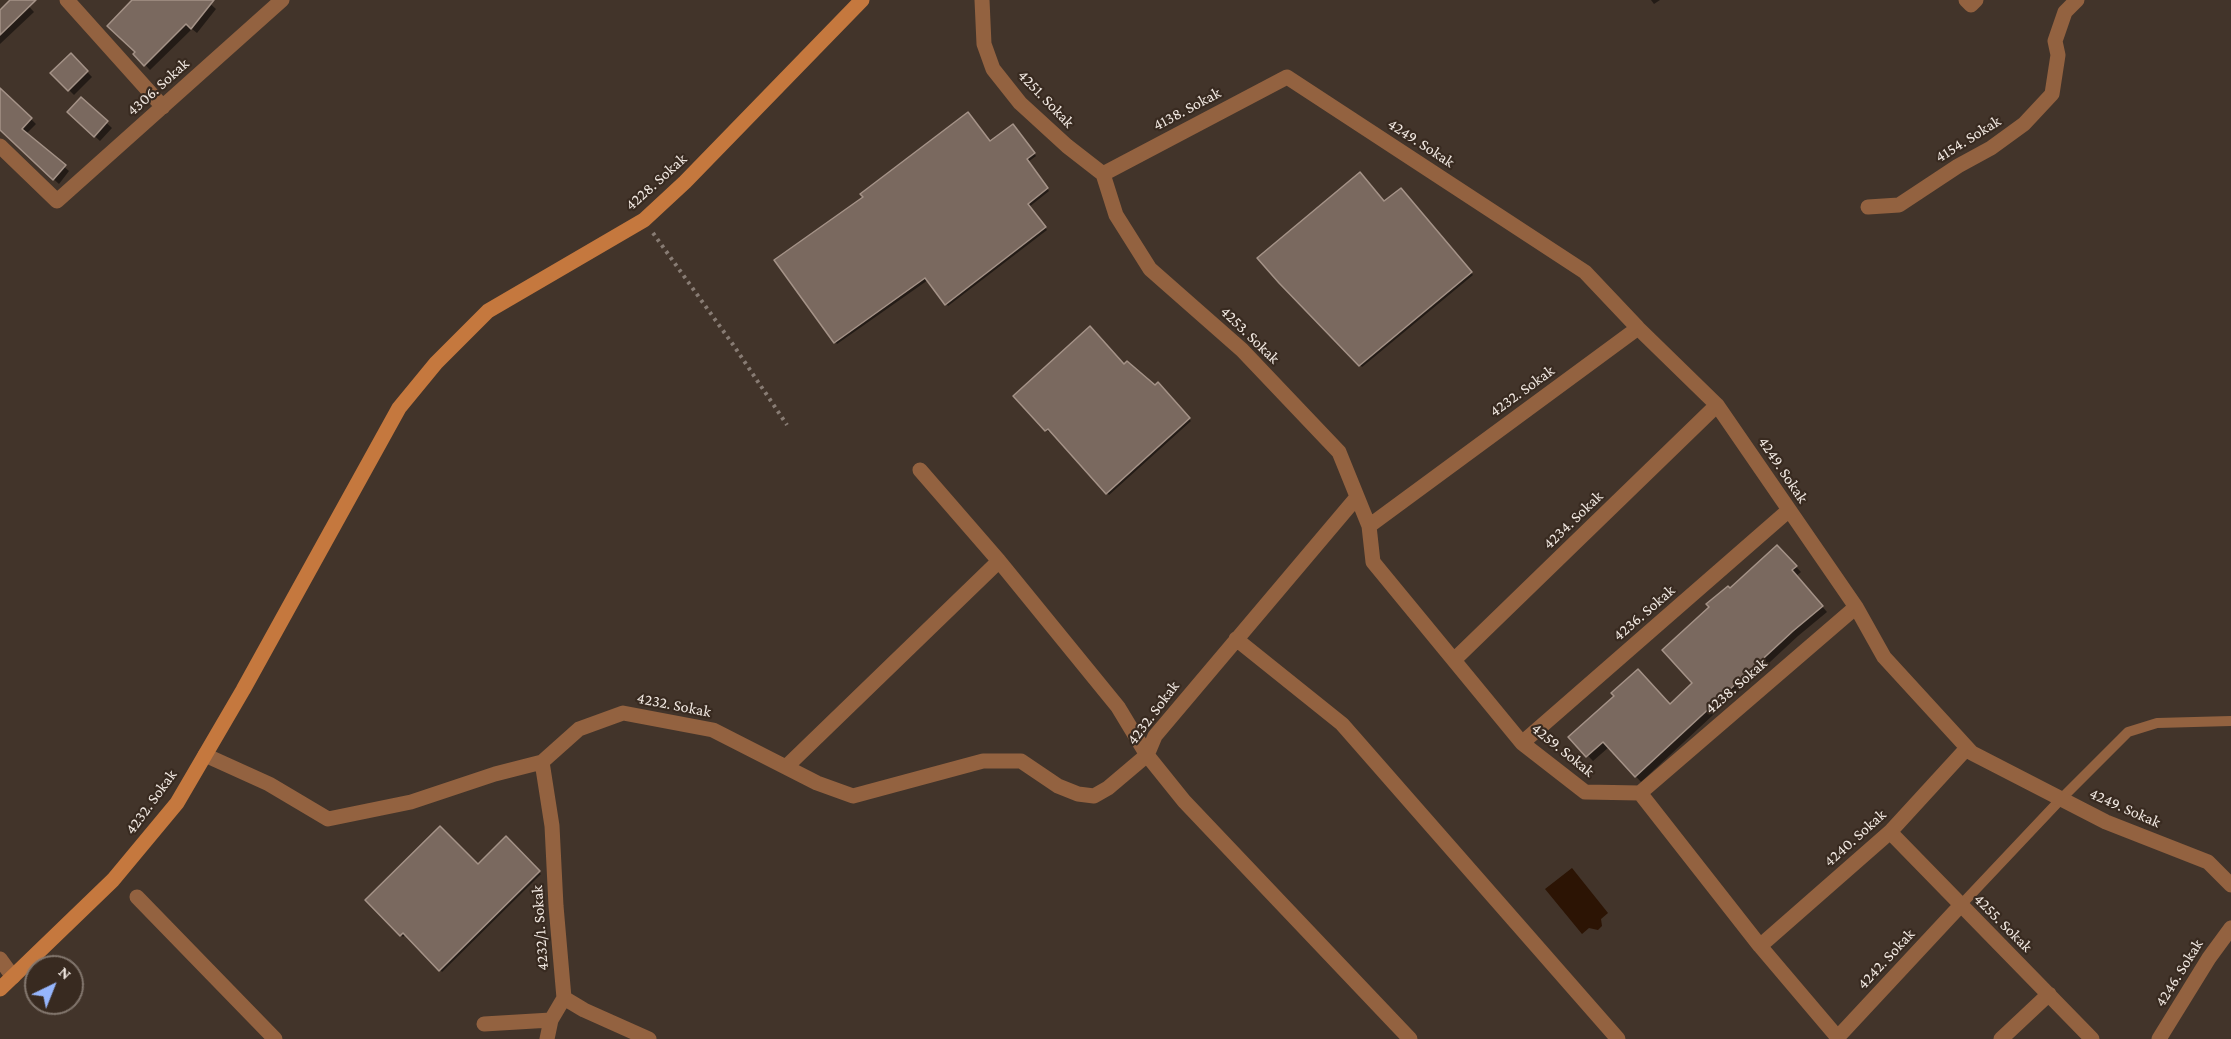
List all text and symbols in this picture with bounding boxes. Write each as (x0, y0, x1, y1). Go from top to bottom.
street label: 4306. Sokak (123, 54, 193, 120)
street label: 4251. Sokak (1014, 66, 1078, 132)
street label: 4138. Sokak (1150, 83, 1224, 135)
street label: 4154. Sokak (1932, 111, 2004, 167)
street label: 4249. Sokak (1384, 114, 1458, 172)
street label: 4228. Sokak (621, 149, 691, 215)
street label: 4253. Sokak (1216, 302, 1284, 368)
street label: 4232. Sokak (1486, 361, 1558, 421)
street label: 4249. Sokak (1754, 433, 1812, 507)
street label: 4234. Sokak (1539, 487, 1607, 553)
street label: 4236. Sokak (1609, 581, 1679, 645)
street label: 4238. Sokak (1701, 654, 1771, 718)
street label: 4232. Sokak (1123, 677, 1183, 749)
street label: 4232. Sokak (635, 688, 713, 722)
street label: 4259. Sokak (1528, 719, 1598, 781)
street label: 4232. Sokak (121, 766, 181, 838)
street label: 4249. Sokak (2086, 784, 2164, 832)
street label: 4240. Sokak (1820, 805, 1890, 871)
street label: 4232/1. Sokak (527, 885, 553, 971)
street label: 4255. Sokak (1970, 890, 2036, 956)
street label: 4242. Sokak (1853, 925, 1919, 993)
street label: 4246. Sokak (2151, 935, 2207, 1011)
north arrow (24, 955, 84, 1015)
text: N (55, 963, 75, 983)

